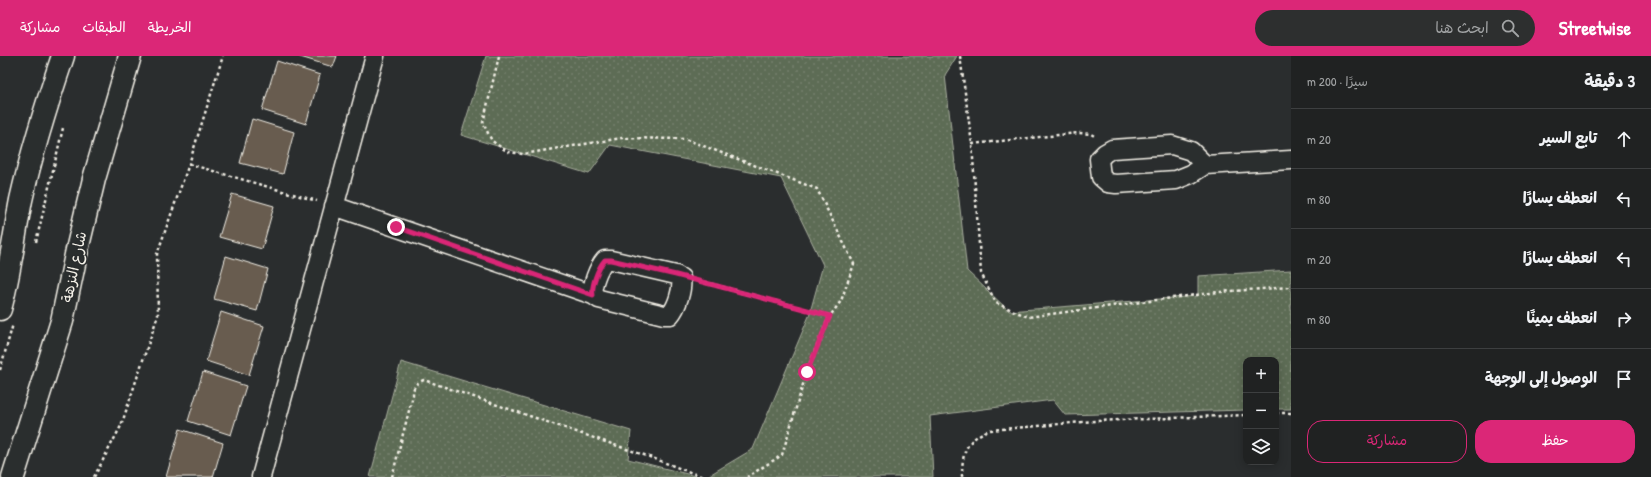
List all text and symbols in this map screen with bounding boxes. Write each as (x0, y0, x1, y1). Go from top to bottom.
search box (1255, 10, 1535, 46)
text: Streetwise (1559, 15, 1631, 41)
text: مشاركة (20, 17, 60, 36)
text: الطبقات (82, 17, 126, 36)
text: الخريطة (148, 17, 191, 36)
text: ابحث هنا (1435, 17, 1489, 38)
icon: search (1499, 17, 1521, 39)
text: 3 دقيقة (1584, 69, 1635, 92)
text: سيرًا · 200 m (1307, 72, 1368, 90)
text: تابع السير (1540, 127, 1597, 148)
icon: ahead (1613, 128, 1635, 150)
text: 20 m (1307, 130, 1331, 148)
text: انعطف يسارًا (1523, 187, 1597, 208)
icon: left (1613, 188, 1635, 210)
text: 80 m (1307, 190, 1330, 208)
route end (387, 218, 405, 236)
street label: شارع النزهة (56, 229, 91, 304)
text: انعطف يسارًا (1523, 247, 1597, 268)
icon: left (1613, 248, 1635, 270)
text: 20 m (1307, 250, 1331, 268)
text: انعطف يمينًا (1527, 307, 1597, 328)
icon: right (1613, 308, 1635, 330)
text: 80 m (1307, 310, 1330, 328)
map controls (1243, 357, 1279, 465)
button: + (1243, 357, 1279, 393)
route start (798, 363, 816, 381)
text: الوصول إلى الوجهة (1485, 367, 1597, 388)
icon: arrive (1613, 368, 1635, 390)
button: − (1243, 393, 1279, 429)
button: مشاركة (1307, 420, 1467, 463)
button: حفظ (1475, 420, 1635, 463)
button: layers (1243, 429, 1279, 465)

